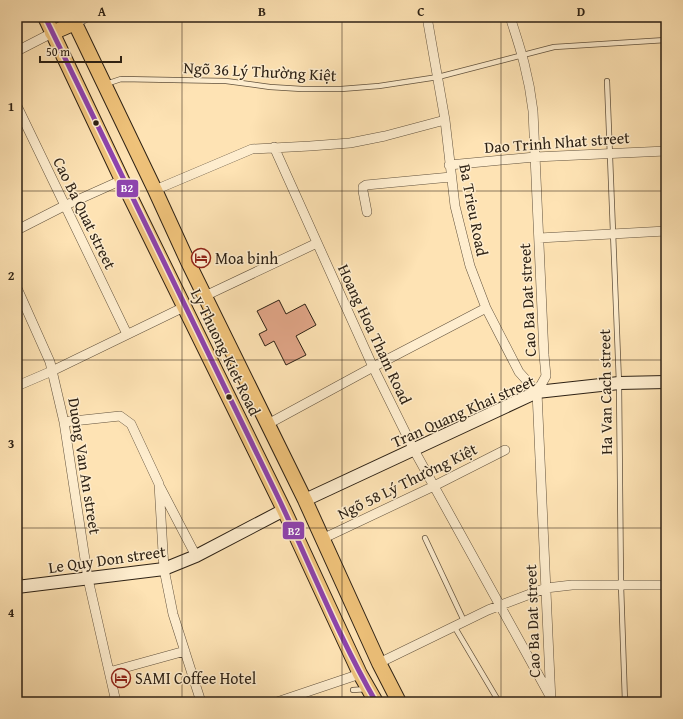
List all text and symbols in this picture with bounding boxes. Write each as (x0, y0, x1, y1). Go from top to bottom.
text: A (98, 2, 107, 21)
text: B (258, 2, 266, 21)
text: C (417, 2, 425, 21)
text: D (577, 2, 585, 21)
scale bar (40, 38, 121, 64)
text: 50 m (46, 43, 70, 60)
street label: Ngõ 36 Lý Thường Kiệt (183, 55, 337, 87)
text: 1 (8, 97, 14, 116)
unlabelled marker (91, 118, 101, 128)
street label: Dao Trinh Nhat street (483, 125, 631, 159)
street label: Cao Ba Quat street (47, 153, 123, 274)
street label: Ba Trieu Road (453, 162, 495, 259)
line badge: B2 (116, 179, 139, 198)
text: B2 (121, 180, 134, 196)
street label: Cao Ba Dat street (512, 242, 542, 357)
place label: Moa binh (215, 246, 278, 270)
hotel icon: Moa binh (190, 247, 212, 269)
street label: Hoang Hoa Tham Road (332, 260, 418, 408)
text: 2 (8, 266, 15, 285)
street label: Ly Thuong Kiet Road (185, 284, 267, 420)
street label: Ha Van Cach street (592, 328, 618, 455)
street label: Tran Quang Khai street (387, 368, 539, 453)
unlabelled marker (224, 392, 234, 402)
street label: Duong Van An street (62, 396, 108, 536)
text: 3 (8, 434, 14, 453)
street label: Ngõ 58 Lý Thường Kiệt (333, 437, 481, 525)
line badge: B2 (282, 521, 305, 540)
text: B2 (288, 523, 301, 539)
street label: Le Quy Don street (47, 539, 167, 579)
street label: Cao Ba Dat street (518, 563, 546, 678)
text: 4 (8, 603, 15, 622)
place label: SAMI Coffee Hotel (135, 666, 257, 690)
hotel icon: SAMI Coffee Hotel (110, 667, 132, 689)

